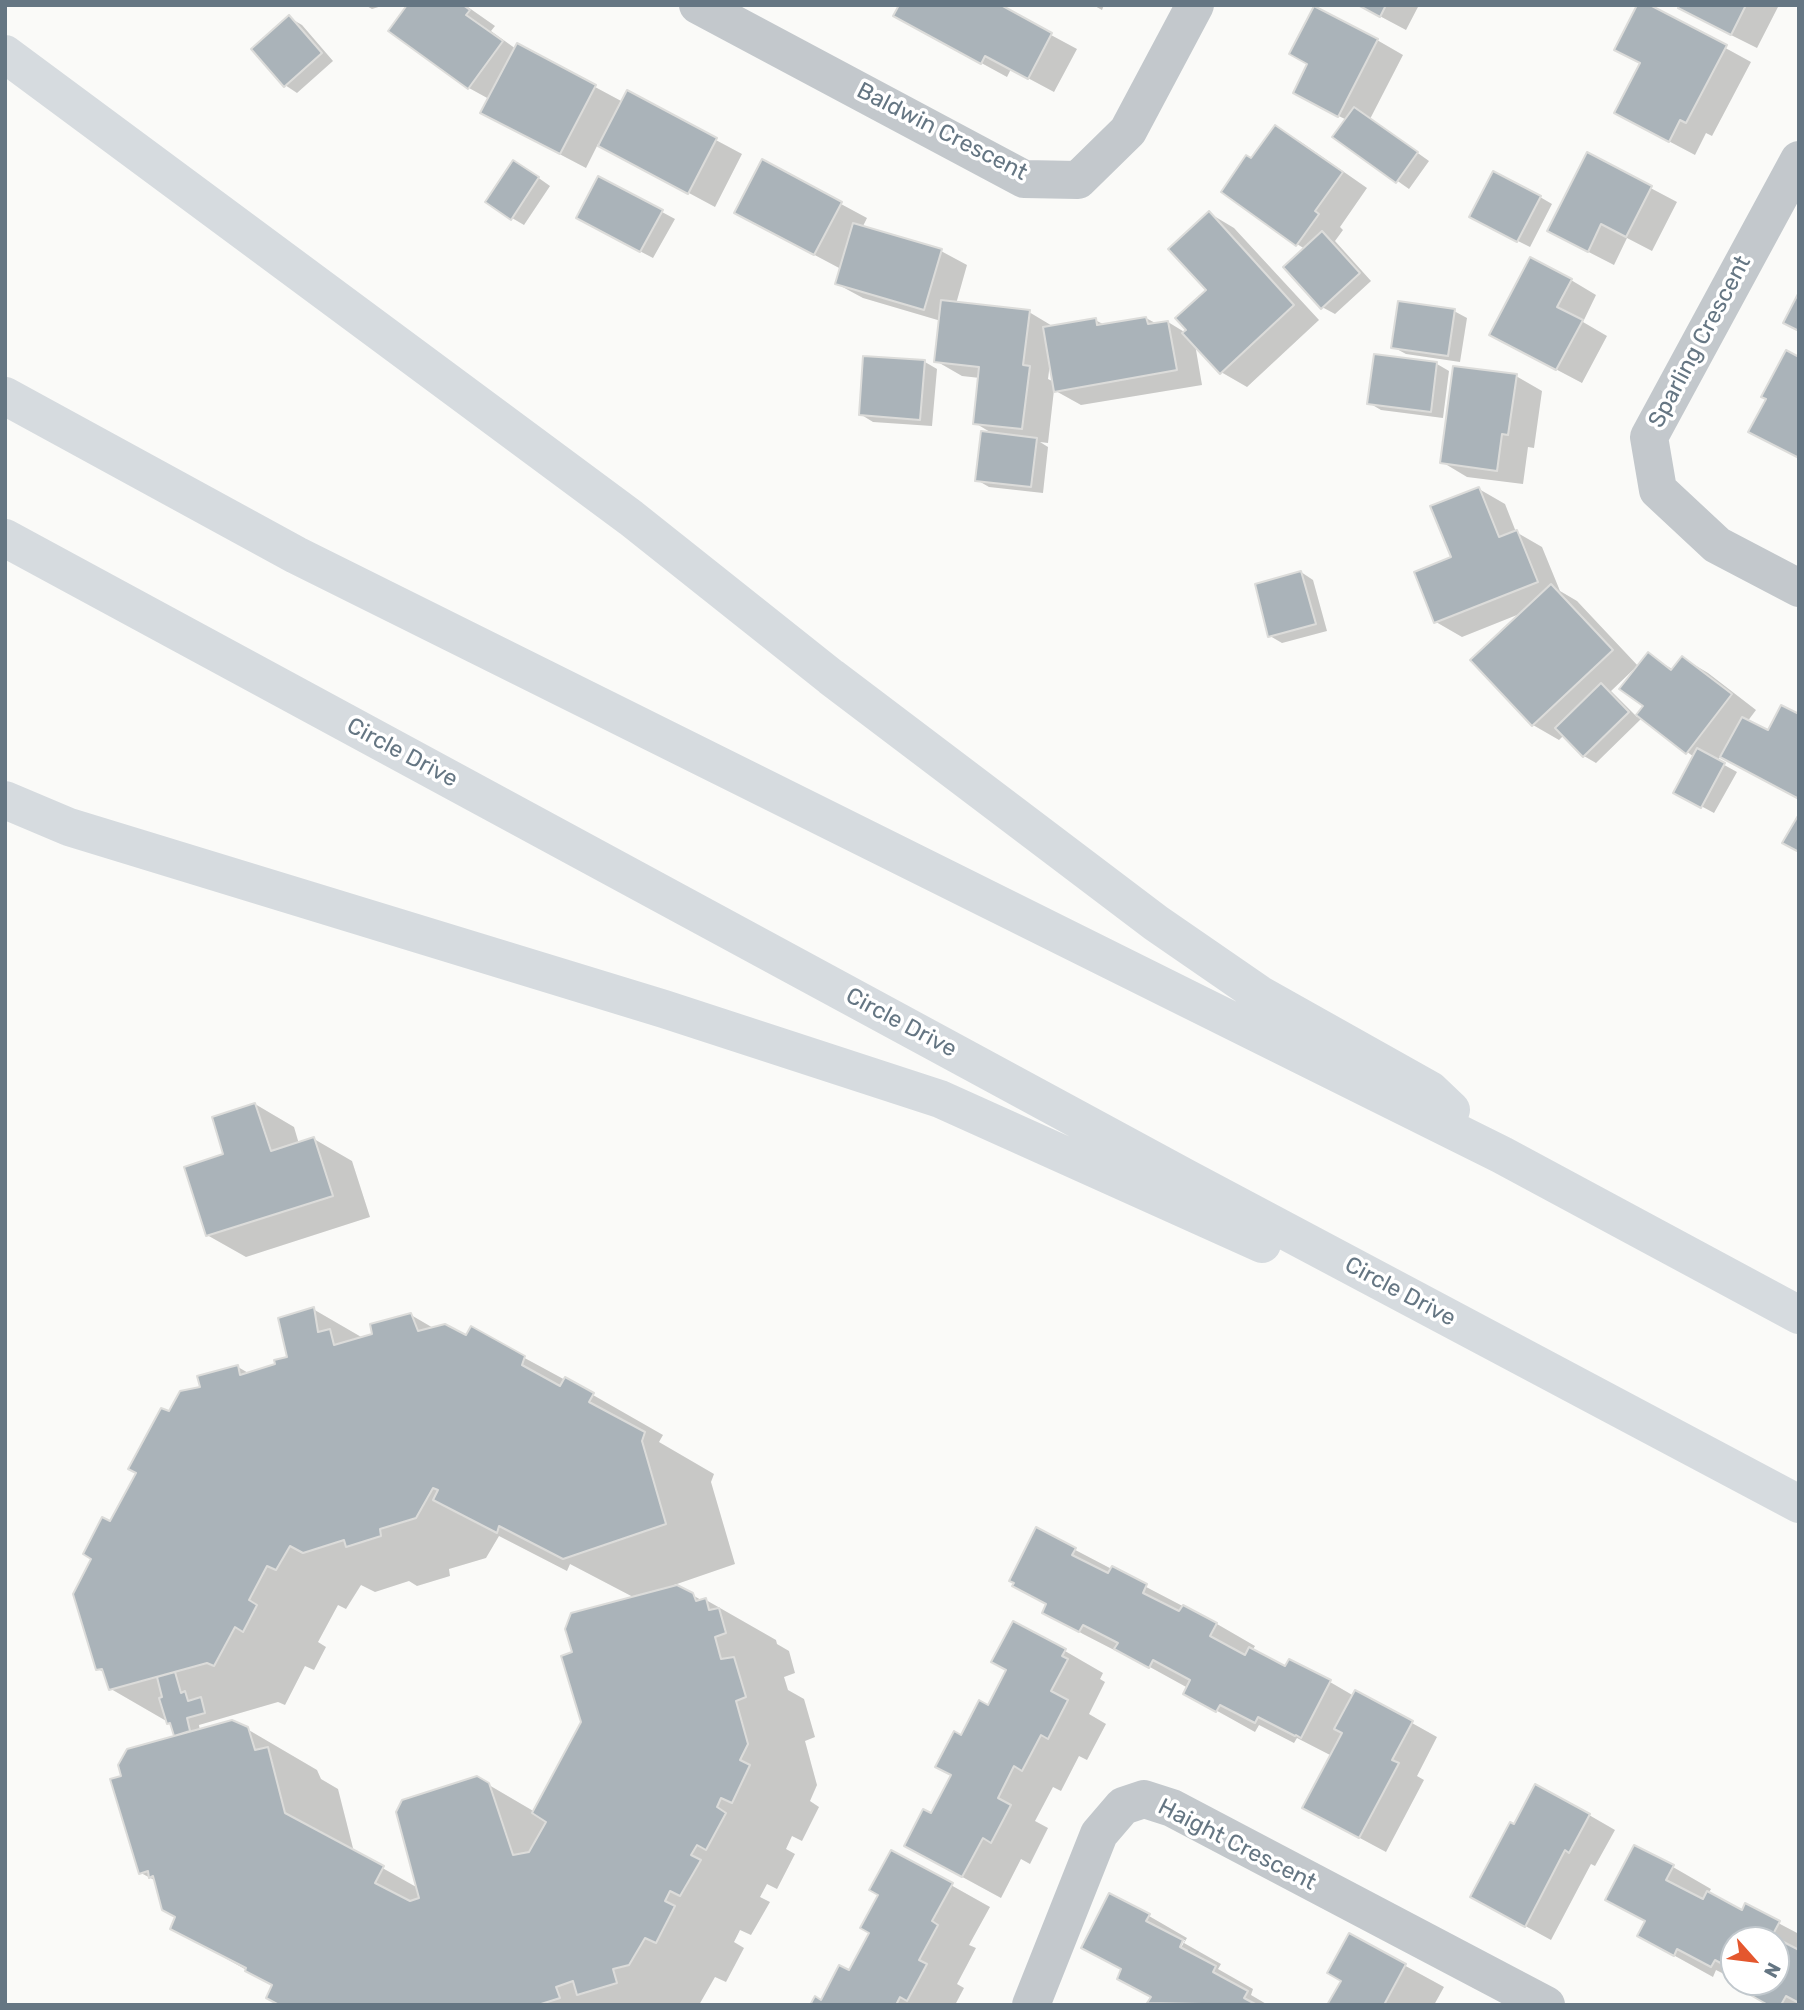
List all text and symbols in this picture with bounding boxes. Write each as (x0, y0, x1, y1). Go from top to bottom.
street label: Baldwin Crescent (852, 77, 1032, 187)
street label: Sparling Crescent (1643, 251, 1757, 433)
street label: Circle Drive (342, 712, 462, 794)
street label: Circle Drive (841, 982, 961, 1064)
street label: Circle Drive (1340, 1251, 1460, 1333)
street label: Haight Crescent (1153, 1793, 1321, 1897)
north arrow (1720, 1926, 1790, 1996)
text: N (1759, 1959, 1786, 1982)

